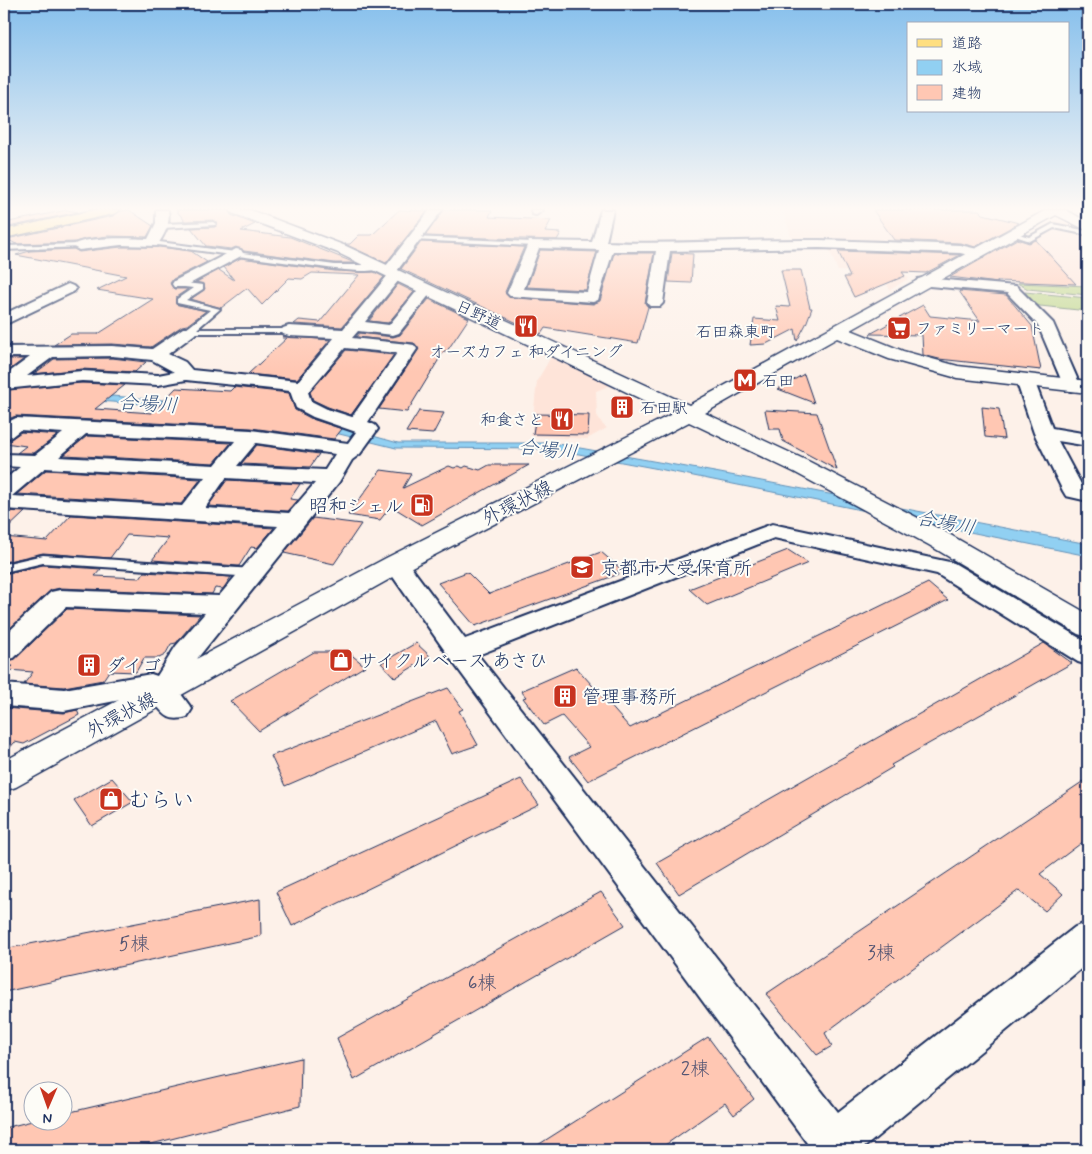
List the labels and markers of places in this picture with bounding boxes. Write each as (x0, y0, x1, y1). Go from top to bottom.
restaurant icon: オーズカフェ 和ダイニング (513, 313, 539, 339)
supermarket icon: ファミリーマート (886, 315, 912, 341)
place label: ファミリーマート (916, 319, 1044, 340)
place label: オーズカフェ 和ダイニング (429, 342, 623, 363)
metro station icon: 石田 (732, 367, 758, 393)
place label: 石田 (762, 371, 794, 392)
building icon: 石田駅 (609, 394, 635, 420)
place label: 石田駅 (640, 398, 688, 419)
restaurant icon: 和食さと (549, 406, 575, 432)
place label: 和食さと (480, 410, 544, 431)
fuel station icon: 昭和シェル (409, 492, 435, 518)
place label: 昭和シェル (309, 494, 404, 519)
school or university icon: 京都市大受保育所 (569, 554, 595, 580)
place label: 京都市大受保育所 (600, 556, 752, 581)
shop icon: サイクルベース あさひ (328, 647, 354, 673)
place label: サイクルベース あさひ (358, 649, 548, 674)
building icon: ダイゴ (76, 652, 102, 678)
place label: ダイゴ (106, 654, 161, 679)
building icon: 管理事務所 (552, 683, 578, 709)
place label: 管理事務所 (582, 685, 677, 710)
shop icon: むらい (98, 786, 124, 812)
place label: むらい (128, 787, 194, 815)

